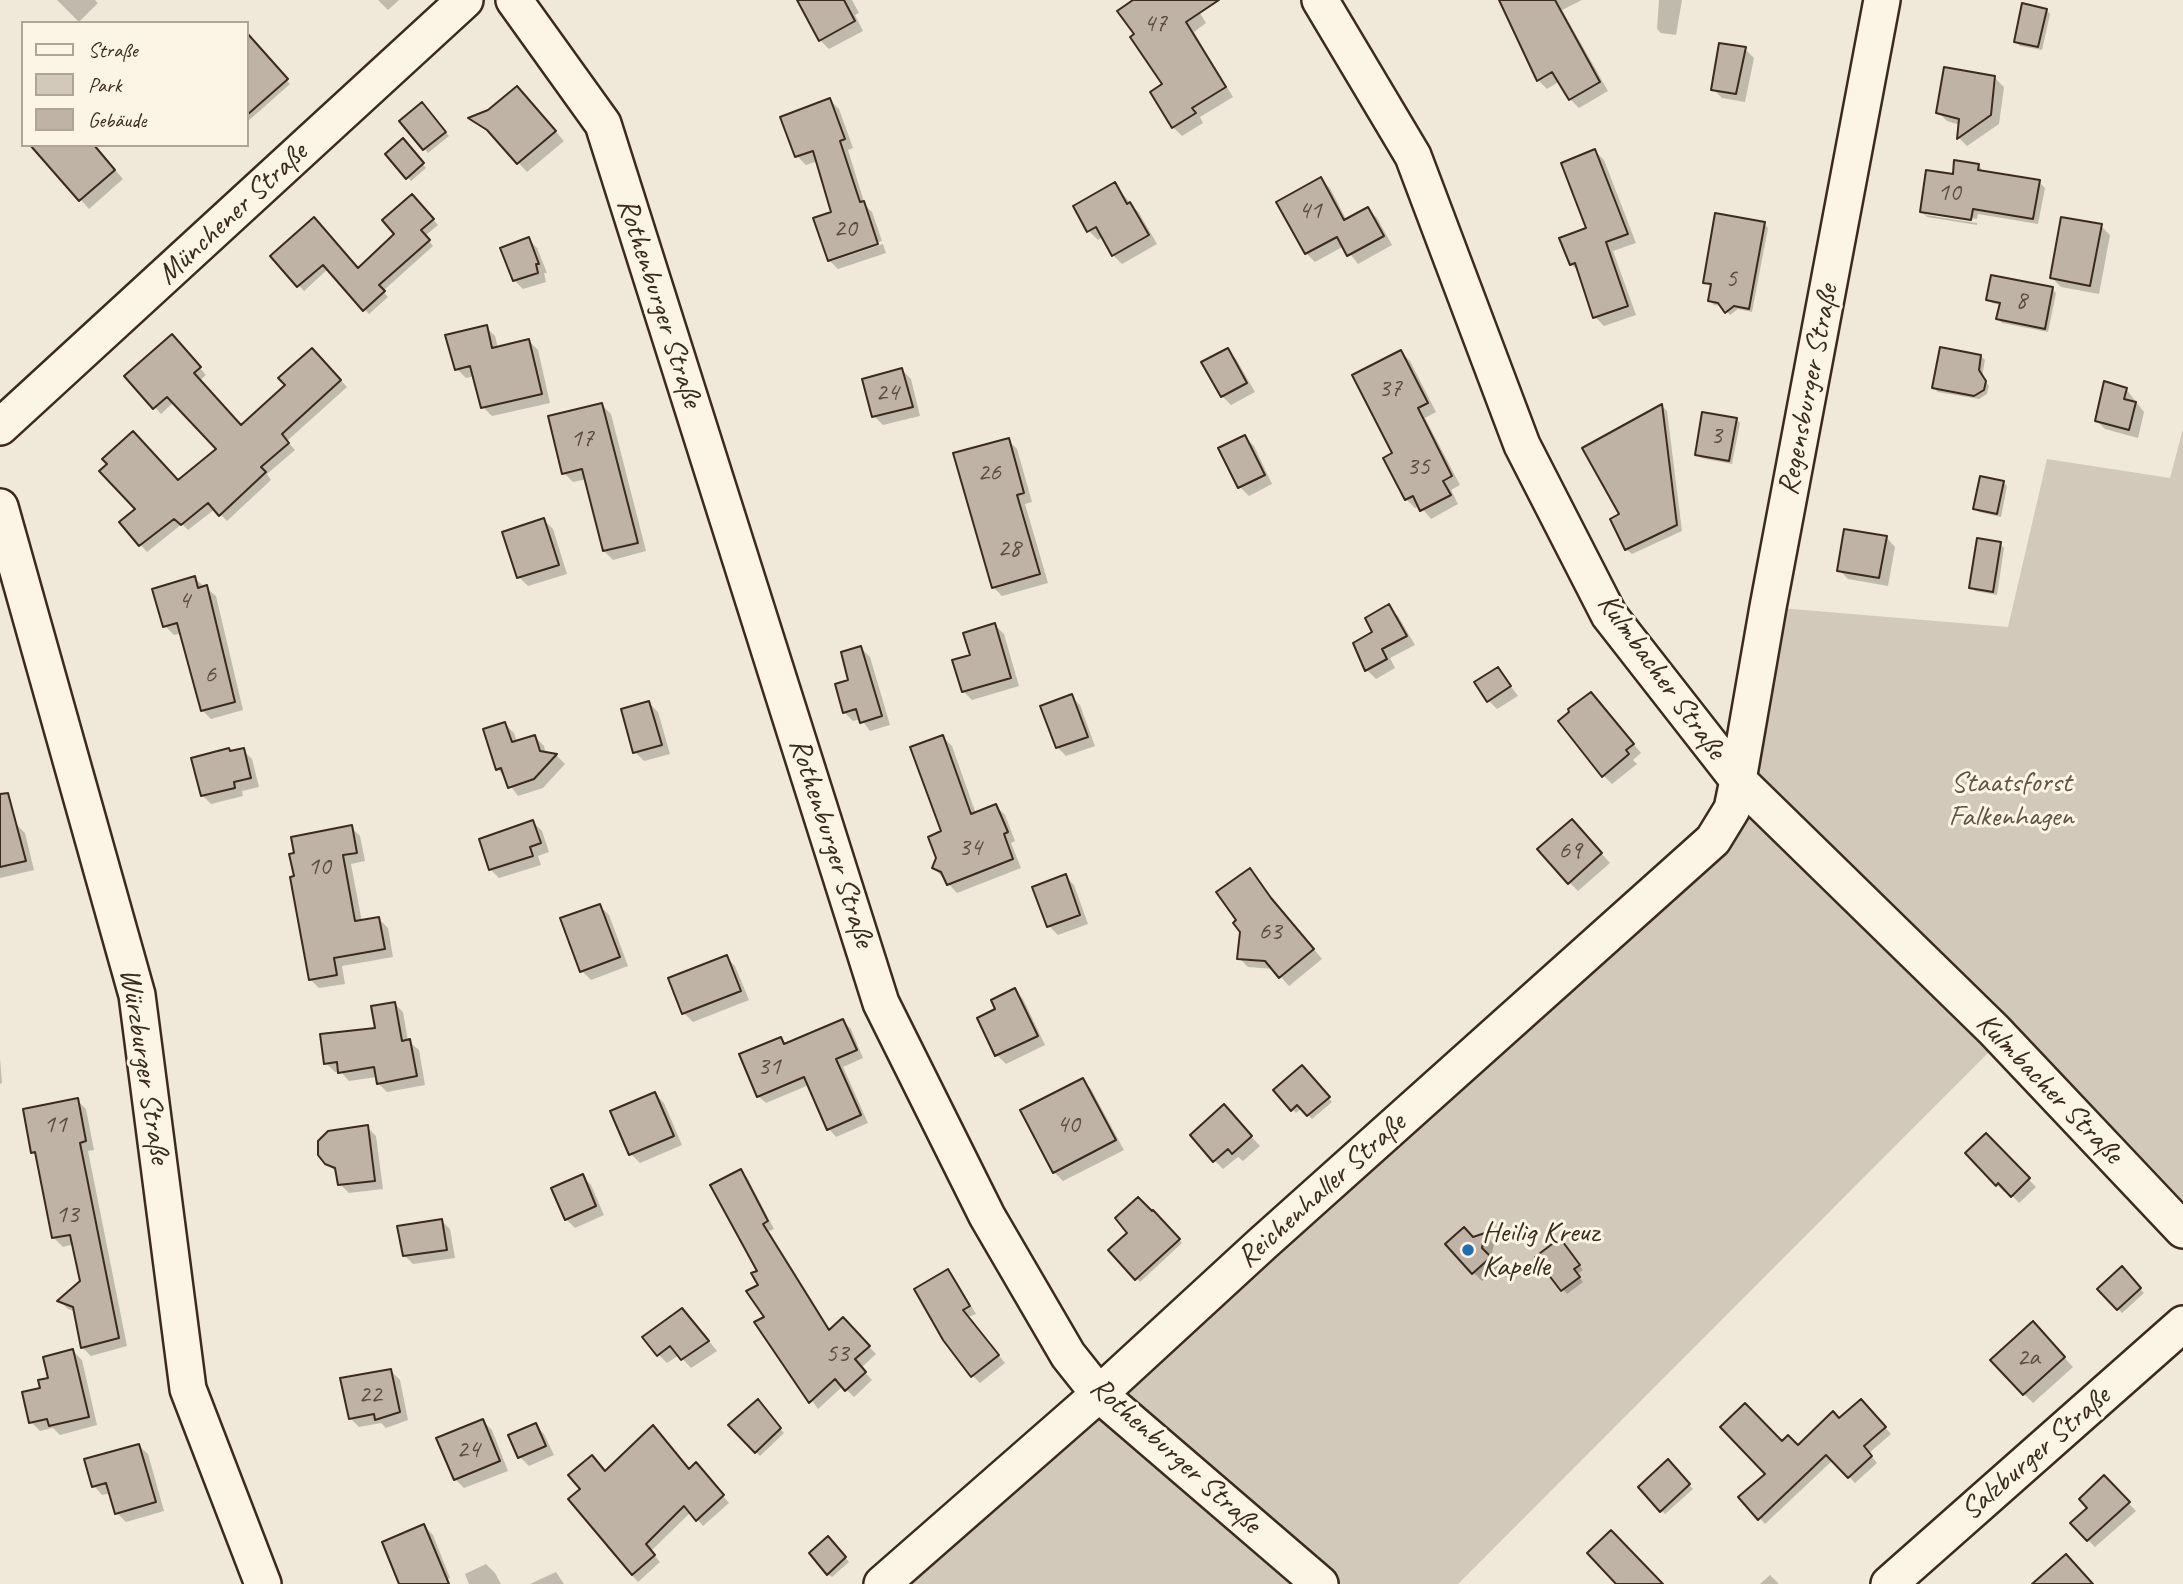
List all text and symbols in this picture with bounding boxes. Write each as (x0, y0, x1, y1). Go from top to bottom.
house number: 47 (1143, 8, 1167, 40)
legend (21, 21, 248, 147)
text: Straße (88, 37, 138, 63)
text: Park (88, 72, 121, 98)
text: Gebäude (88, 107, 146, 133)
street label: Münchener Straße (150, 135, 316, 293)
house number: 10 (1937, 177, 1961, 209)
street label: Rothenburger Straße (608, 194, 710, 412)
house number: 41 (1298, 195, 1322, 227)
house number: 20 (833, 213, 857, 245)
house number: 5 (1725, 263, 1737, 295)
street label: Regensburger Straße (1771, 282, 1847, 498)
house number: 8 (2015, 285, 2027, 317)
house number: 37 (1378, 373, 1402, 405)
house number: 24 (875, 377, 899, 409)
house number: 3 (1710, 420, 1722, 452)
house number: 17 (570, 423, 594, 455)
house number: 35 (1406, 451, 1430, 483)
house number: 26 (977, 457, 1001, 489)
house number: 28 (997, 533, 1021, 565)
house number: 4 (178, 585, 190, 617)
street label: Kulmbacher Straße (1589, 587, 1733, 767)
house number: 6 (204, 659, 216, 691)
street label: Rothenburger Straße (780, 734, 882, 952)
park label: Staatsforst Falkenhagen (1948, 765, 2074, 836)
house number: 34 (958, 832, 982, 864)
house number: 69 (1558, 835, 1582, 867)
house number: 10 (307, 851, 331, 883)
house number: 63 (1258, 916, 1282, 948)
street label: Würzburger Straße (111, 966, 177, 1166)
street label: Kulmbacher Straße (1968, 1006, 2130, 1172)
house number: 31 (757, 1051, 781, 1083)
street label: Reichenhaller Straße (1230, 1106, 1414, 1276)
house number: 11 (43, 1109, 67, 1141)
house number: 40 (1056, 1109, 1080, 1141)
house number: 13 (55, 1199, 79, 1231)
place label: Heilig Kreuz Kapelle (1482, 1215, 1599, 1286)
marker: Heilig Kreuz Kapelle (1460, 1242, 1476, 1258)
house number: 53 (825, 1338, 849, 1370)
house number: 2a (2016, 1342, 2040, 1374)
street label: Rothenburger Straße (1082, 1370, 1268, 1542)
house number: 22 (358, 1379, 382, 1411)
street label: Salzburger Straße (1954, 1379, 2118, 1529)
house number: 24 (456, 1434, 480, 1466)

